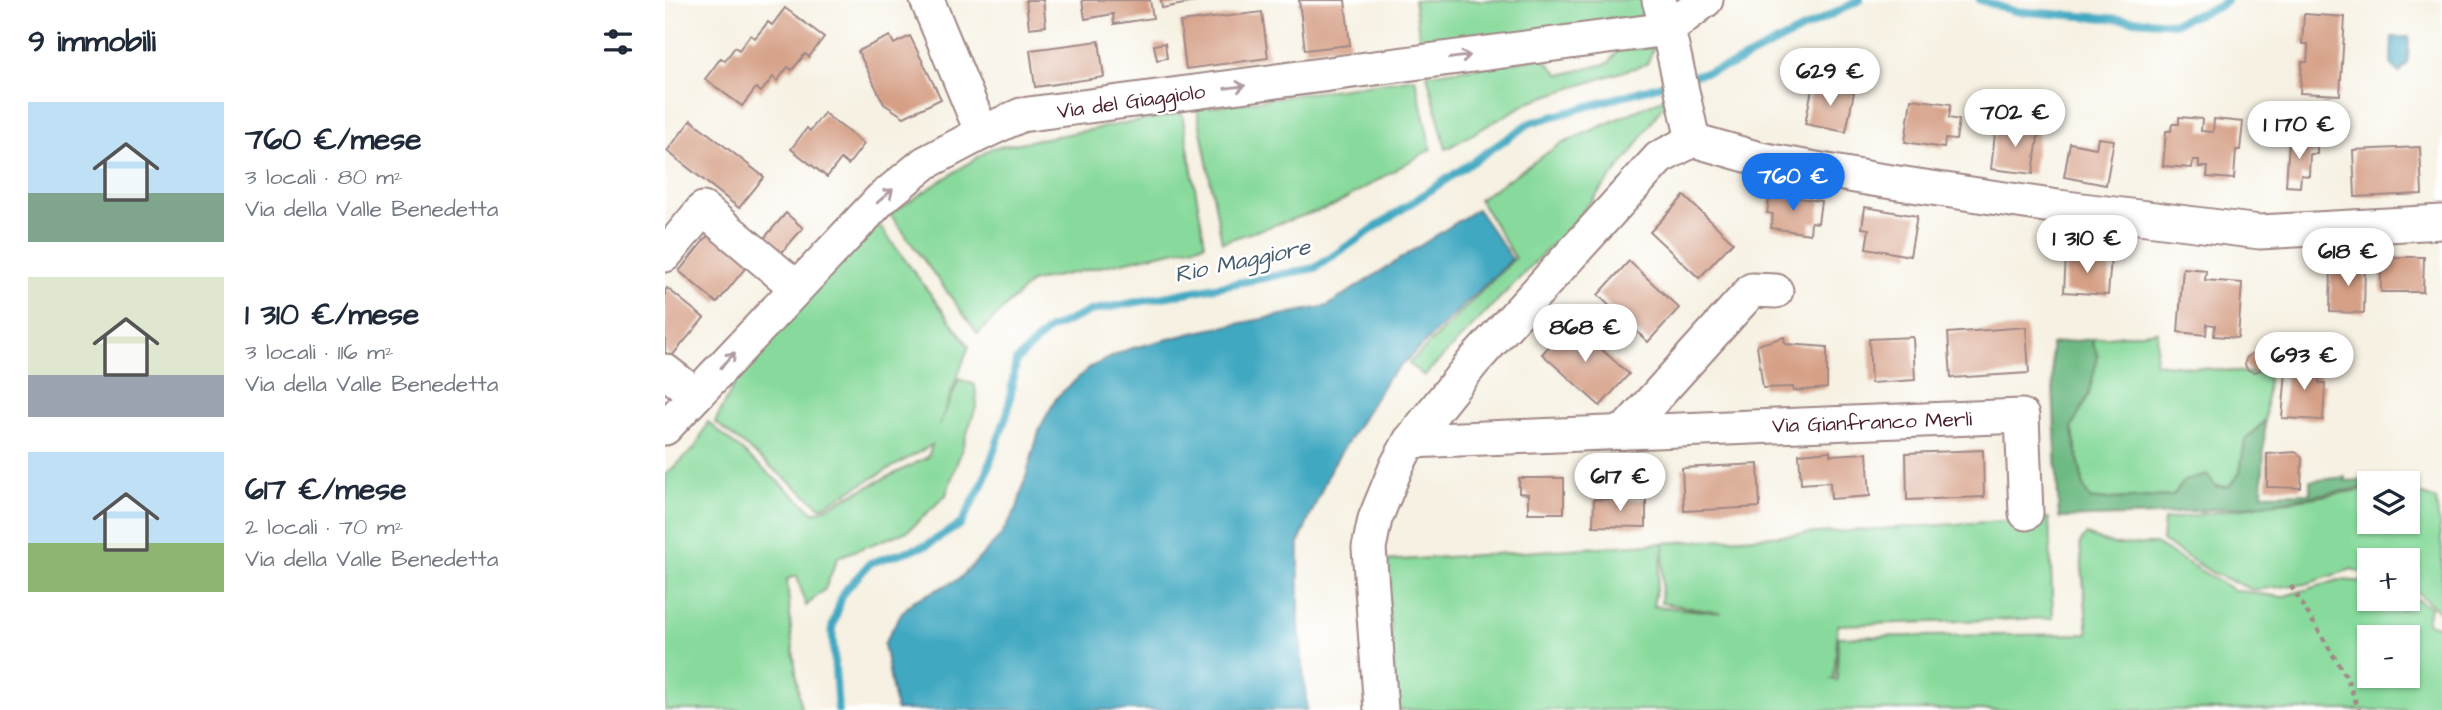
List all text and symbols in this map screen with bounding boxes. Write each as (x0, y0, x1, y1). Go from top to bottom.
text: 9 immobili (28, 21, 156, 63)
icon: filters (599, 23, 637, 61)
pin: 629 € (1781, 48, 1879, 108)
one-way arrow (1448, 50, 1471, 63)
text: 629 € (1796, 55, 1864, 87)
street label: Via del Giaggiolo (1055, 77, 1208, 128)
one-way arrow (1223, 80, 1246, 93)
pin: 702 € (1966, 90, 2064, 149)
text: 702 € (1980, 96, 2050, 128)
pin: 1 170 € (2234, 102, 2364, 161)
text: 1 170 € (2263, 108, 2335, 140)
text: 760 €/mese (245, 119, 422, 161)
icon: home (84, 130, 168, 214)
pin: 760 € (1744, 154, 1842, 213)
text: 760 € (1758, 160, 1828, 192)
text: 3 locali · 80 m² (245, 161, 403, 193)
one-way arrow (876, 188, 894, 204)
text: Via della Valle Benedetta (245, 193, 498, 225)
pin: 1 310 € (2022, 216, 2152, 275)
text: 1 310 € (2053, 222, 2121, 254)
pin: 618 € (2299, 229, 2397, 288)
water label: Rio Maggiore (1171, 231, 1315, 292)
text: 618 € (2318, 235, 2378, 267)
text: 1 310 €/mese (245, 294, 419, 336)
pin: 868 € (1536, 304, 1634, 364)
icon: home (84, 305, 168, 389)
text: 868 € (1549, 311, 1621, 343)
pin: 693 € (2255, 332, 2353, 392)
text: 3 locali · 116 m² (245, 336, 394, 368)
text: 693 € (2271, 339, 2337, 371)
one-way arrow (720, 352, 737, 369)
text: Via della Valle Benedetta (245, 368, 498, 400)
street label: Via Gianfranco Merli (1772, 405, 1972, 440)
pin: 617 € (1571, 454, 1669, 513)
text: 617 € (1590, 460, 1650, 492)
text: 617 €/mese (245, 469, 406, 511)
map controls (2357, 471, 2420, 688)
button: layers (2357, 471, 2420, 534)
icon: home (84, 480, 168, 564)
text: 2 locali · 70 m² (245, 511, 403, 543)
text: Via della Valle Benedetta (245, 543, 498, 575)
button: + (2357, 548, 2420, 611)
button: − (2357, 625, 2420, 688)

